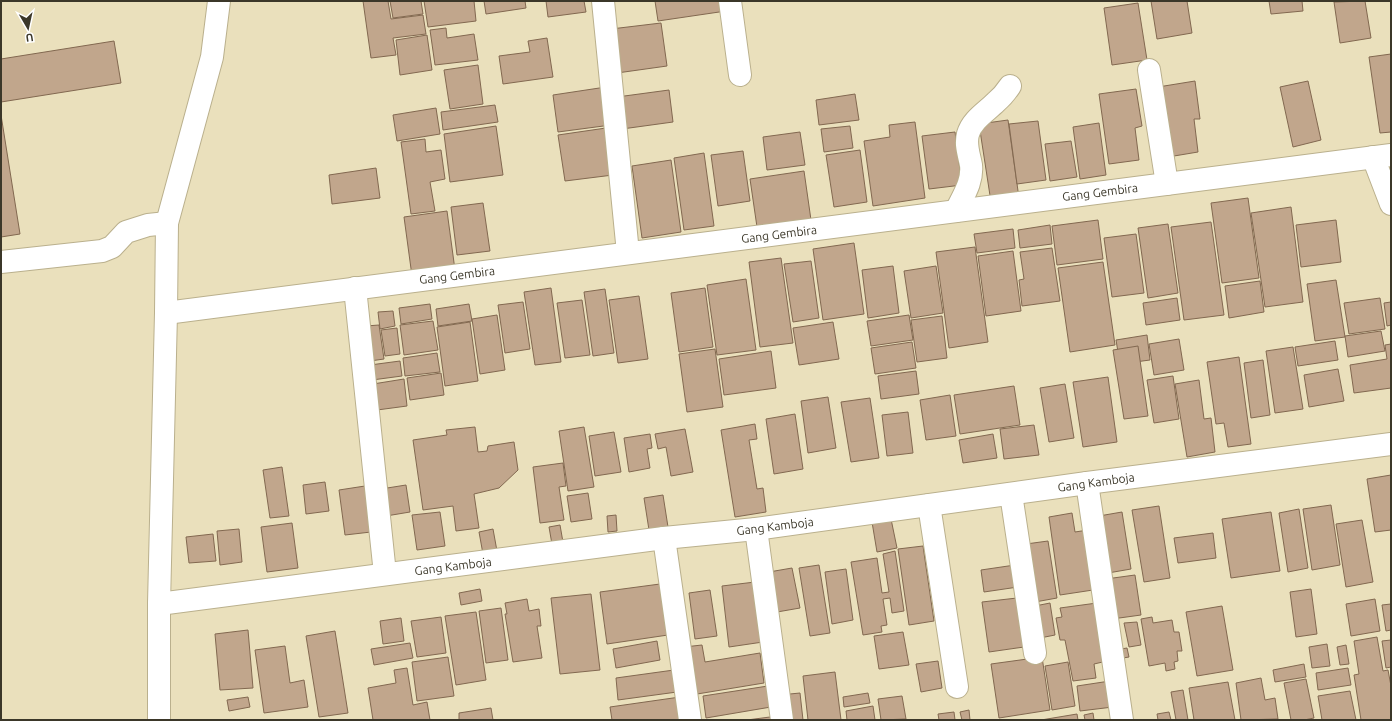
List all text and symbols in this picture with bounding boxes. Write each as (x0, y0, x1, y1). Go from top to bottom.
north arrow (8, 8, 48, 48)
text: U (25, 31, 34, 44)
street label: Gang Gembira (1061, 181, 1139, 203)
street label: Gang Gembira (740, 223, 818, 245)
street label: Gang Gembira (418, 264, 496, 286)
street label: Gang Kamboja (1057, 470, 1135, 494)
street label: Gang Kamboja (736, 515, 814, 537)
street label: Gang Kamboja (414, 555, 492, 577)

